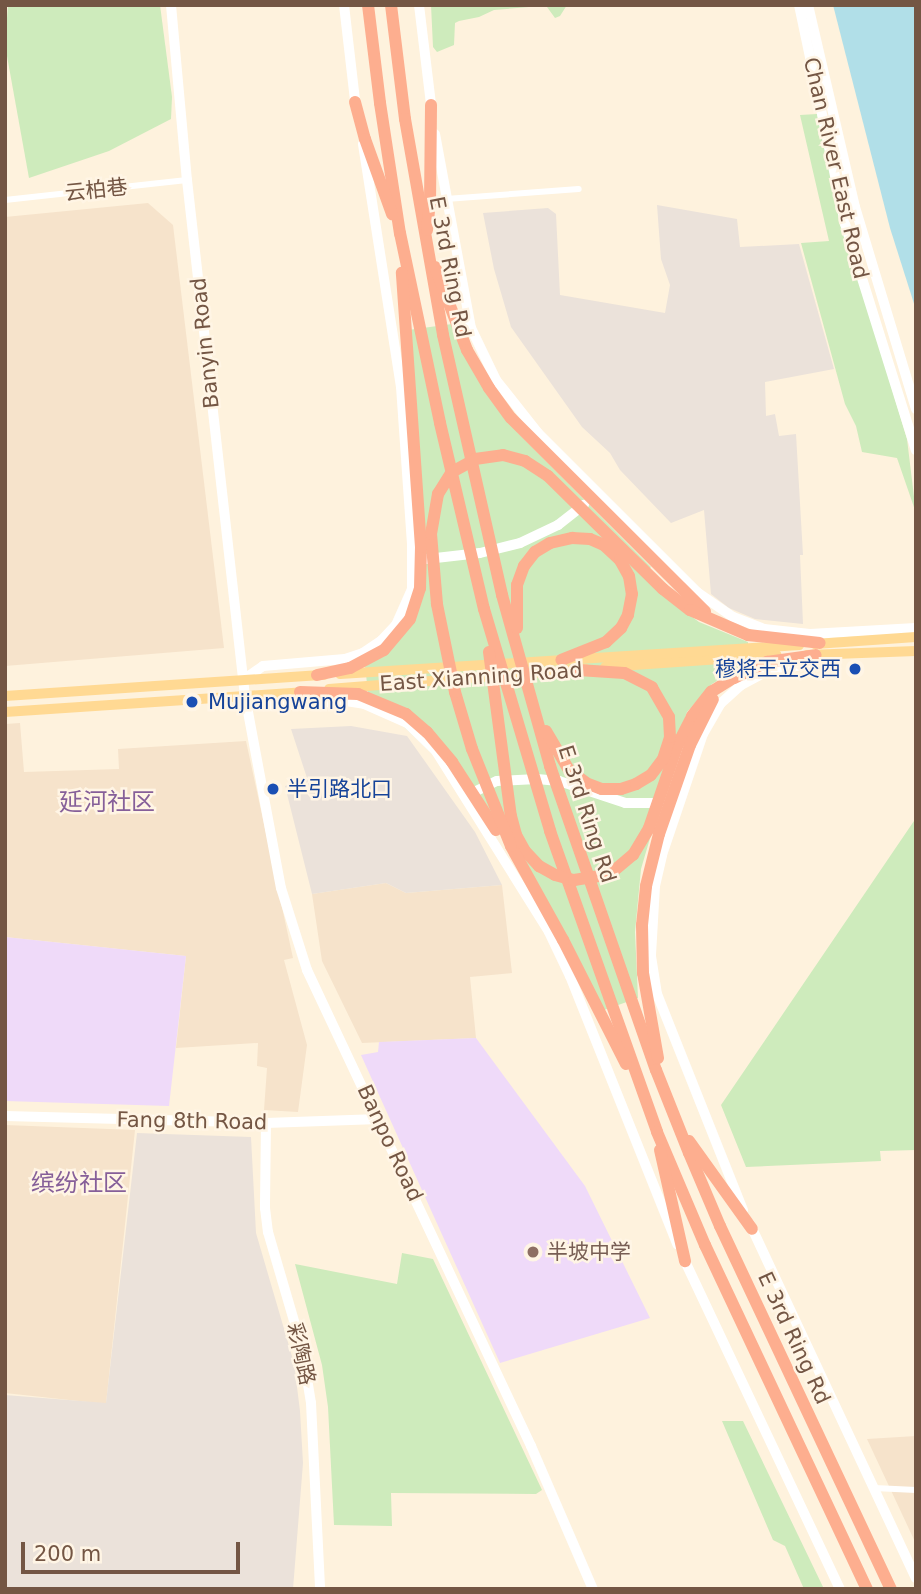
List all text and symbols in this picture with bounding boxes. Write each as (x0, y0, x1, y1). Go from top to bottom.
street label: Chan River East Road (798, 55, 874, 281)
street label: 云柏巷 (63, 174, 129, 206)
street label: E 3rd Ring Rd (424, 194, 476, 340)
street label: Banyin Road (186, 276, 224, 410)
place label: 穆将王立交西 (715, 656, 841, 682)
street label: East Xianning Road (379, 657, 583, 697)
marker: 穆将王立交西 (847, 661, 863, 677)
place label: Mujiangwang (208, 689, 347, 715)
marker: Mujiangwang (182, 692, 202, 712)
street label: E 3rd Ring Rd (553, 742, 621, 886)
place label: 半引路北口 (287, 776, 392, 802)
marker: 半引路北口 (265, 781, 281, 797)
district label: 延河社区 (59, 789, 155, 817)
street label: Banpo Road (352, 1081, 428, 1205)
street label: Fang 8th Road (116, 1107, 268, 1135)
district label: 缤纷社区 (31, 1170, 127, 1198)
place label: 半坡中学 (547, 1239, 631, 1265)
marker: 半坡中学 (525, 1244, 541, 1260)
street label: E 3rd Ring Rd (752, 1268, 836, 1408)
street label: 彩陶路 (282, 1320, 320, 1388)
scale bar (24, 1528, 243, 1572)
text: 200 m (34, 1542, 101, 1566)

